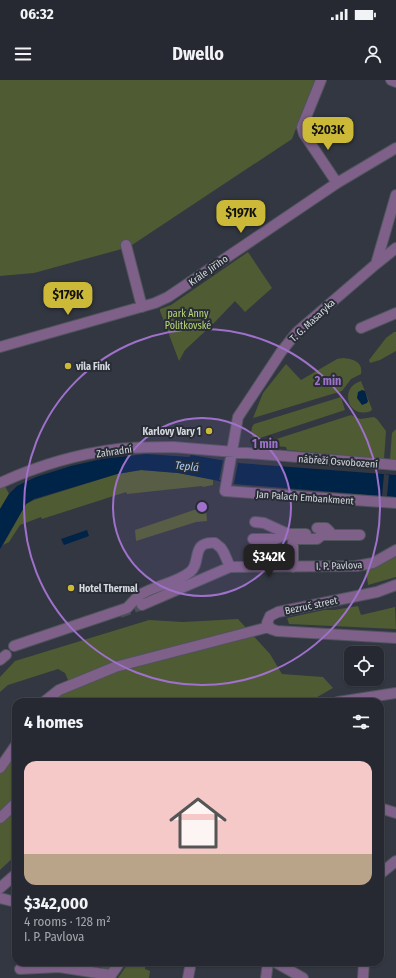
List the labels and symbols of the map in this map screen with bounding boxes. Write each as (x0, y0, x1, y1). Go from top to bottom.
pin: $203K (300, 117, 356, 151)
pin: $197K (213, 200, 269, 234)
street label: Krále Jiřího (186, 252, 230, 289)
pin: $179K (40, 282, 96, 316)
street label: T. G. Masaryka (288, 297, 338, 345)
park label: park Anny Politkovské (165, 308, 211, 332)
marker: vila Fink (63, 361, 73, 371)
place label: vila Fink (75, 361, 111, 373)
text: 2 min (314, 374, 341, 388)
place label: Karlovy Vary 1 (143, 426, 201, 438)
marker: Karlovy Vary 1 (204, 426, 214, 436)
text: 1 min (252, 437, 278, 451)
street label: Zahradní (95, 442, 133, 460)
street label: nábřeží Osvobození (298, 452, 379, 471)
water label: Teplá (174, 459, 200, 474)
street label: Jan Palach Embankment (256, 489, 355, 507)
centre of rings (195, 500, 209, 514)
pin: $342K (241, 544, 297, 578)
street label: I. P. Pavlova (316, 559, 363, 573)
marker: Hotel Thermal (66, 583, 76, 593)
place label: Hotel Thermal (79, 583, 138, 595)
street label: Bezruč street (284, 594, 339, 617)

